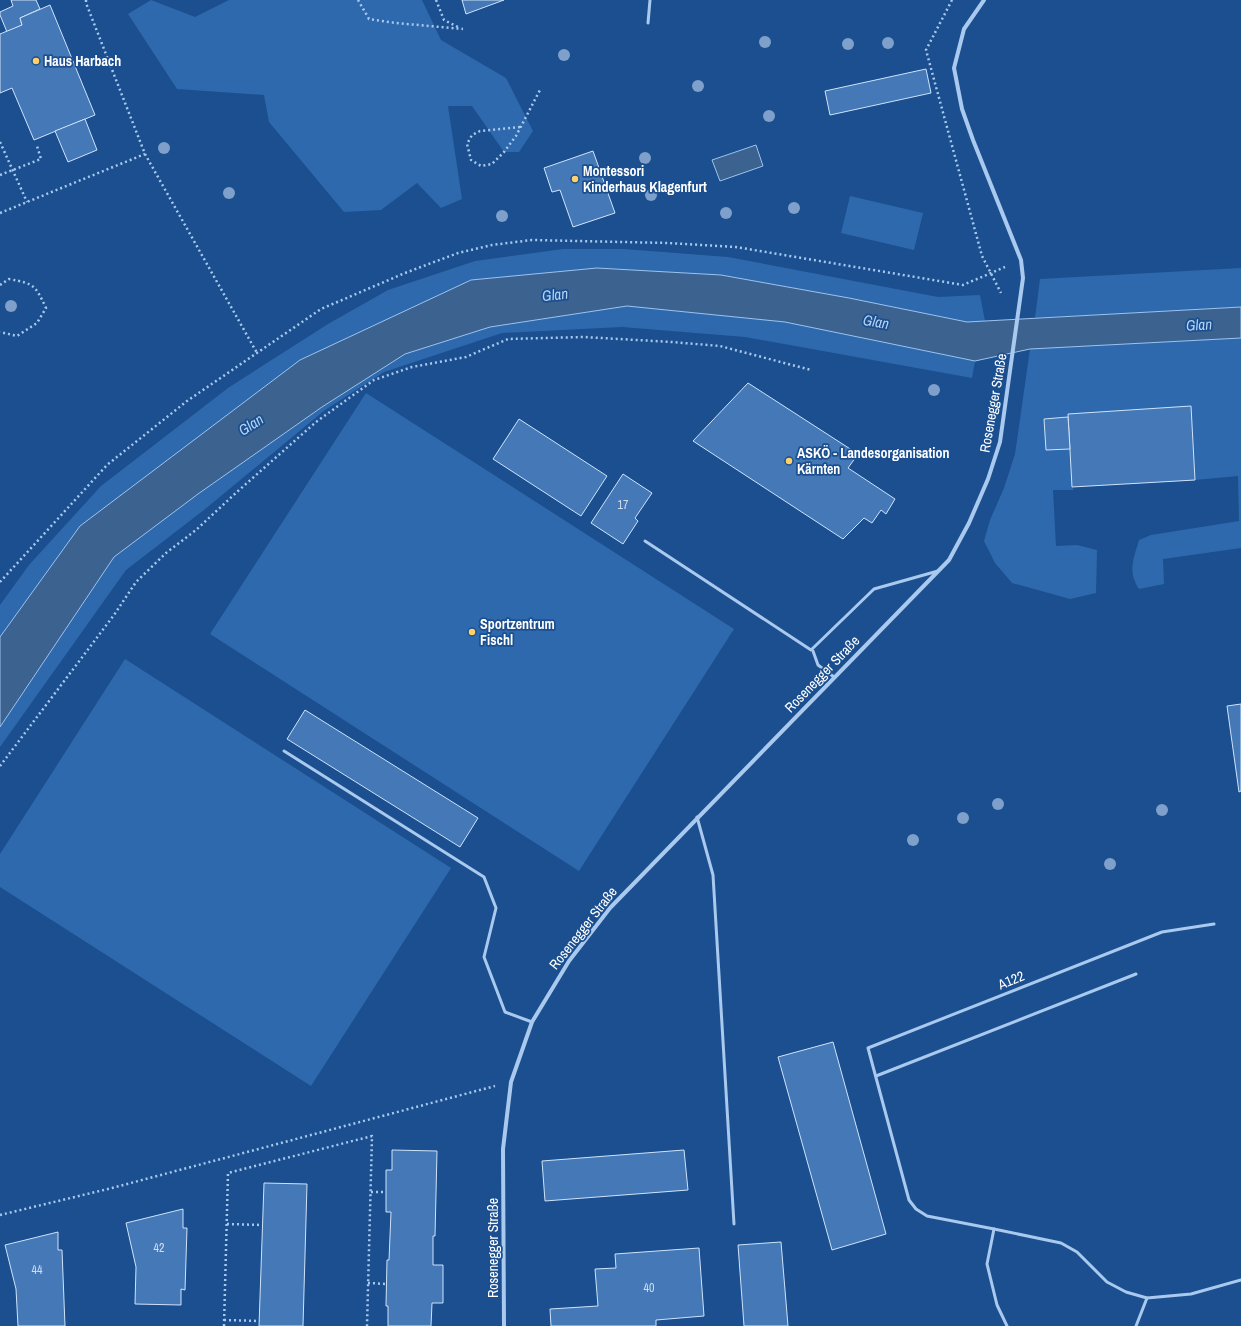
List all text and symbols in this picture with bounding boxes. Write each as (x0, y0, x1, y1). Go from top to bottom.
place label: Haus Harbach (44, 52, 121, 70)
marker: Haus Harbach (31, 56, 41, 66)
place label: Montessori Kinderhaus Klagenfurt (583, 162, 707, 196)
marker: Montessori Kinderhaus Klagenfurt (570, 174, 580, 184)
water label: Glan (541, 283, 569, 306)
water label: Glan (861, 309, 891, 334)
water label: Glan (1185, 313, 1213, 336)
street label: Rosenegger Straße (975, 352, 1011, 454)
water label: Glan (234, 409, 267, 440)
place label: ASKÖ - Landesorganisation Kärnten (797, 444, 949, 478)
marker: ASKÖ - Landesorganisation Kärnten (784, 456, 794, 466)
house number: 17 (618, 497, 629, 513)
place label: Sportzentrum Fischl (480, 615, 555, 649)
marker: Sportzentrum Fischl (467, 627, 477, 637)
street label: Rosenegger Straße (781, 632, 863, 716)
street label: Rosenegger Straße (545, 883, 621, 973)
street label: A122 (994, 967, 1027, 994)
street label: Rosenegger Straße (484, 1198, 502, 1298)
house number: 42 (154, 1240, 164, 1256)
house number: 44 (32, 1262, 43, 1278)
house number: 40 (644, 1280, 654, 1296)

